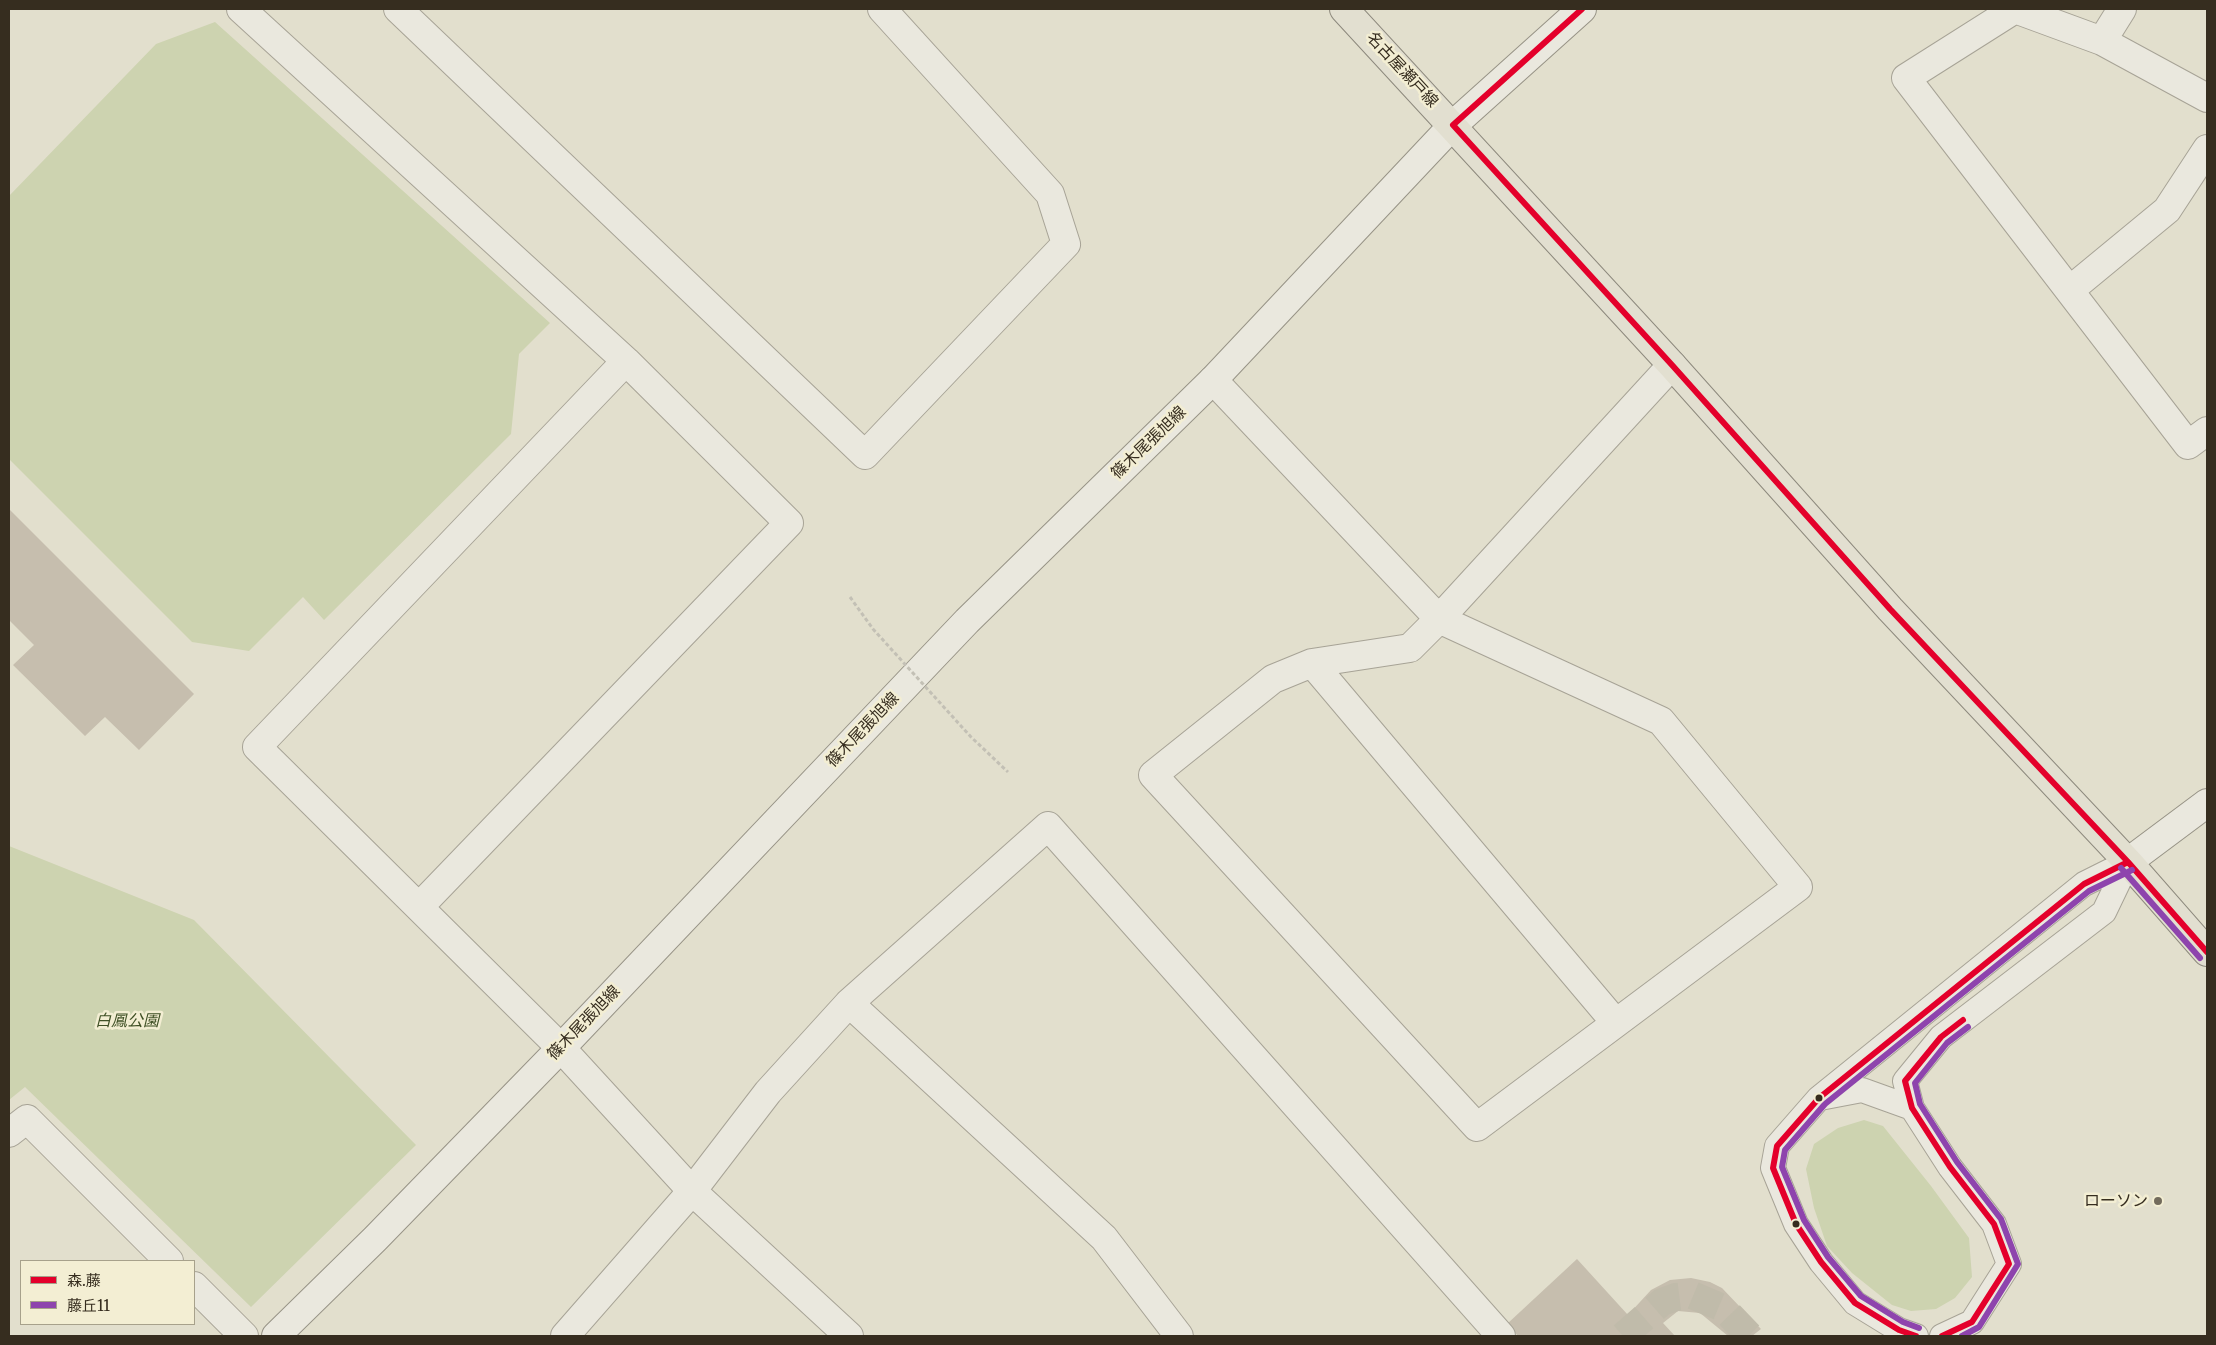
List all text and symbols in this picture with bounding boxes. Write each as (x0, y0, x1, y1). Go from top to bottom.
street label: 名古屋瀬戸線 (1362, 28, 1442, 112)
street label: 篠木尾張旭線 (1108, 403, 1190, 483)
street label: 篠木尾張旭線 (823, 689, 903, 771)
street label: 篠木尾張旭線 (544, 982, 624, 1064)
park label: 白鳳公園 (95, 1011, 159, 1031)
unlabelled marker (1814, 1093, 1824, 1103)
place label: ローソン (2084, 1191, 2148, 1211)
marker: ローソン (2152, 1195, 2164, 1207)
unlabelled marker (1791, 1219, 1801, 1229)
legend (20, 1260, 195, 1325)
text: 森.藤 (67, 1271, 101, 1290)
text: 藤丘11 (67, 1296, 110, 1315)

